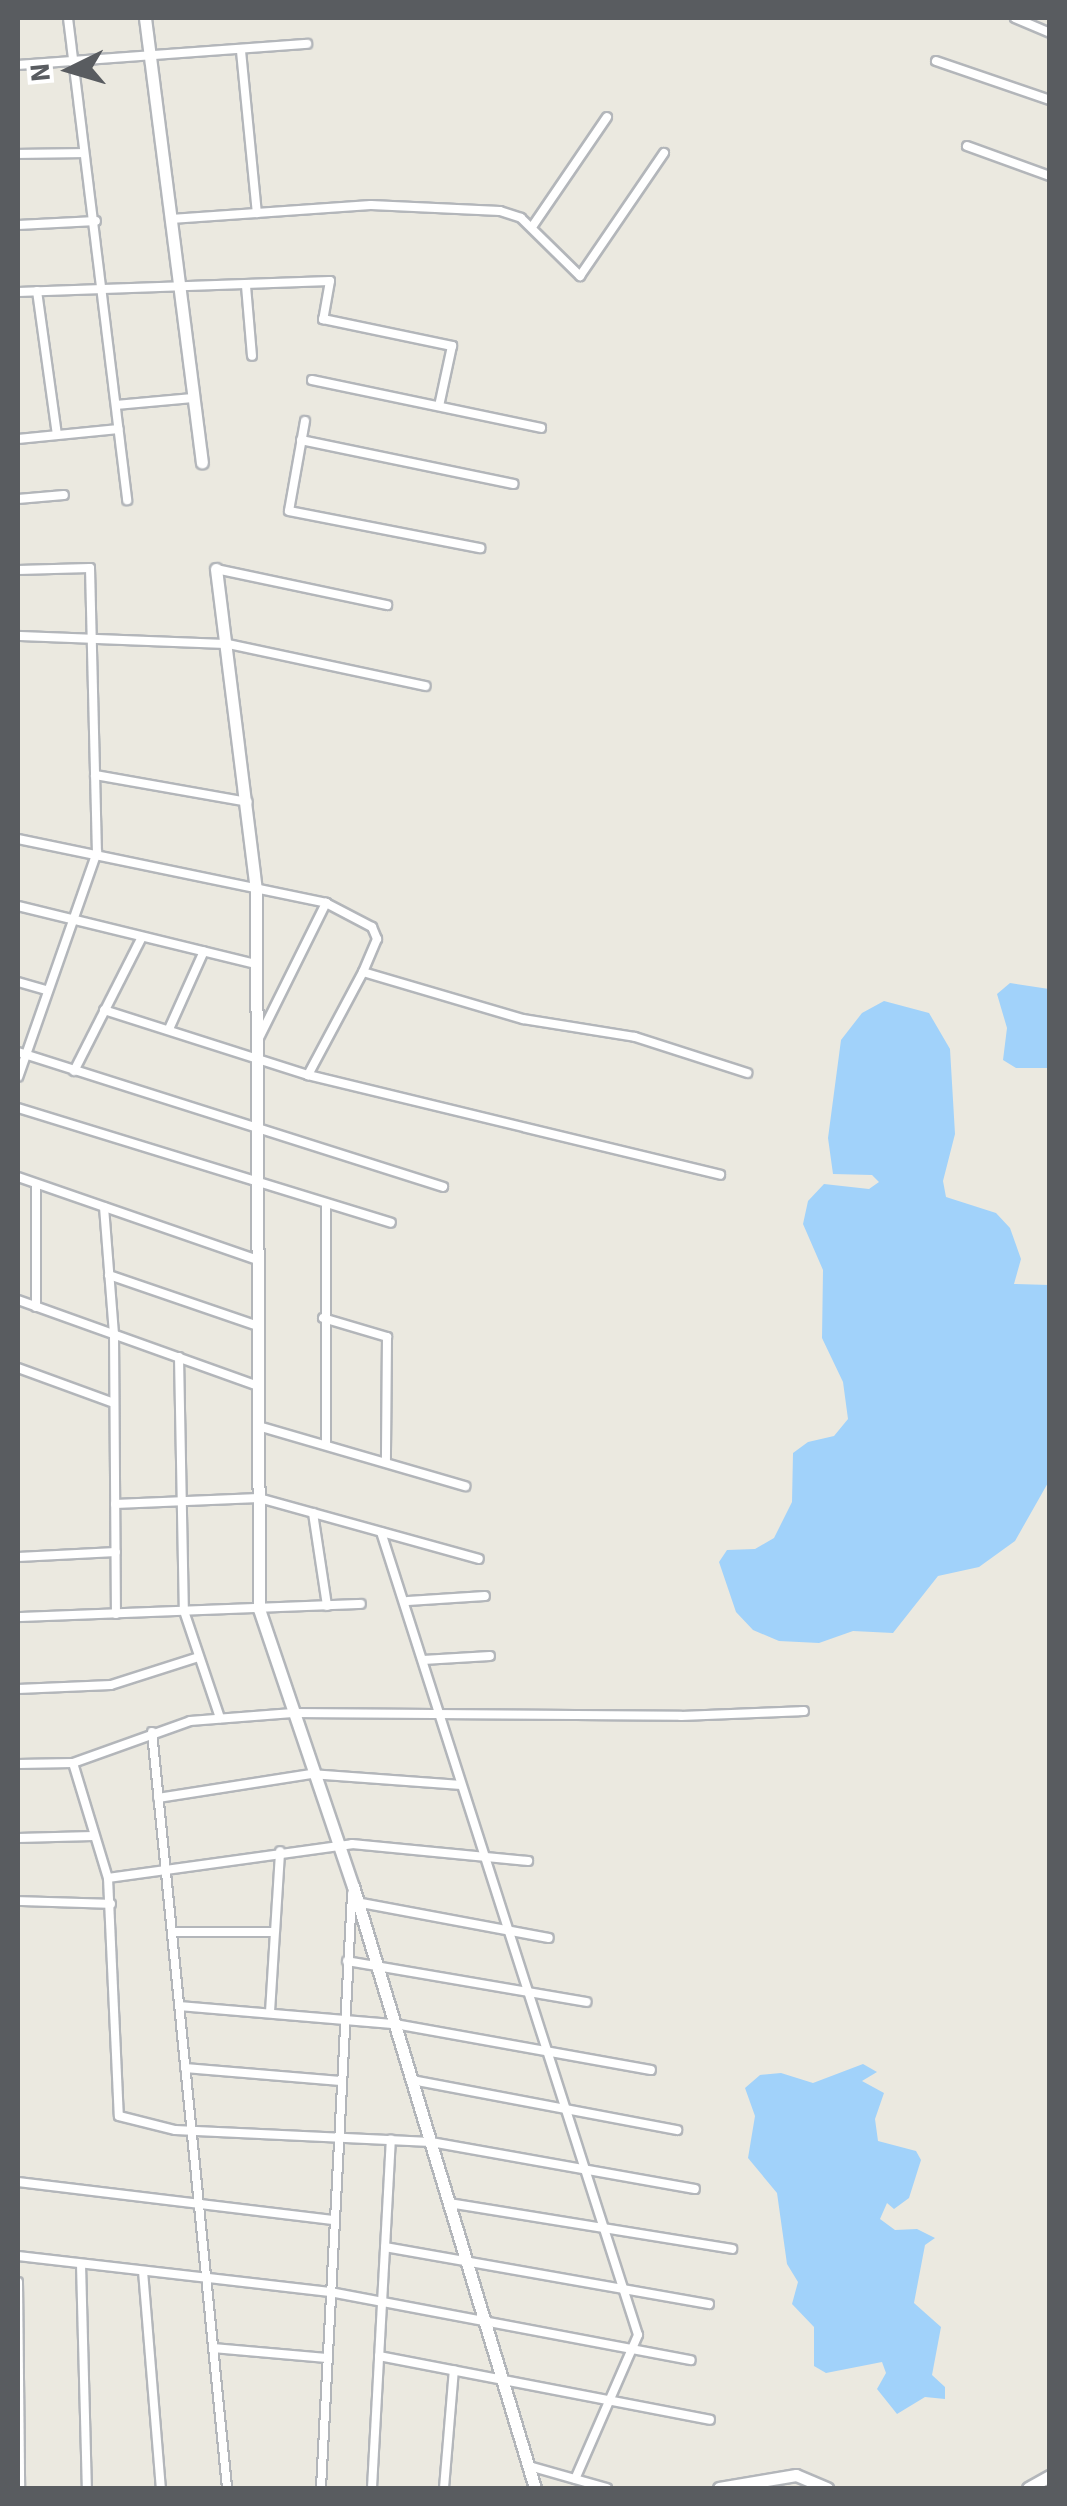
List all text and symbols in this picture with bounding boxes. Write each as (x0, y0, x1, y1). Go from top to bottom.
north arrow (20, 20, 120, 120)
text: N (19, 62, 61, 84)

